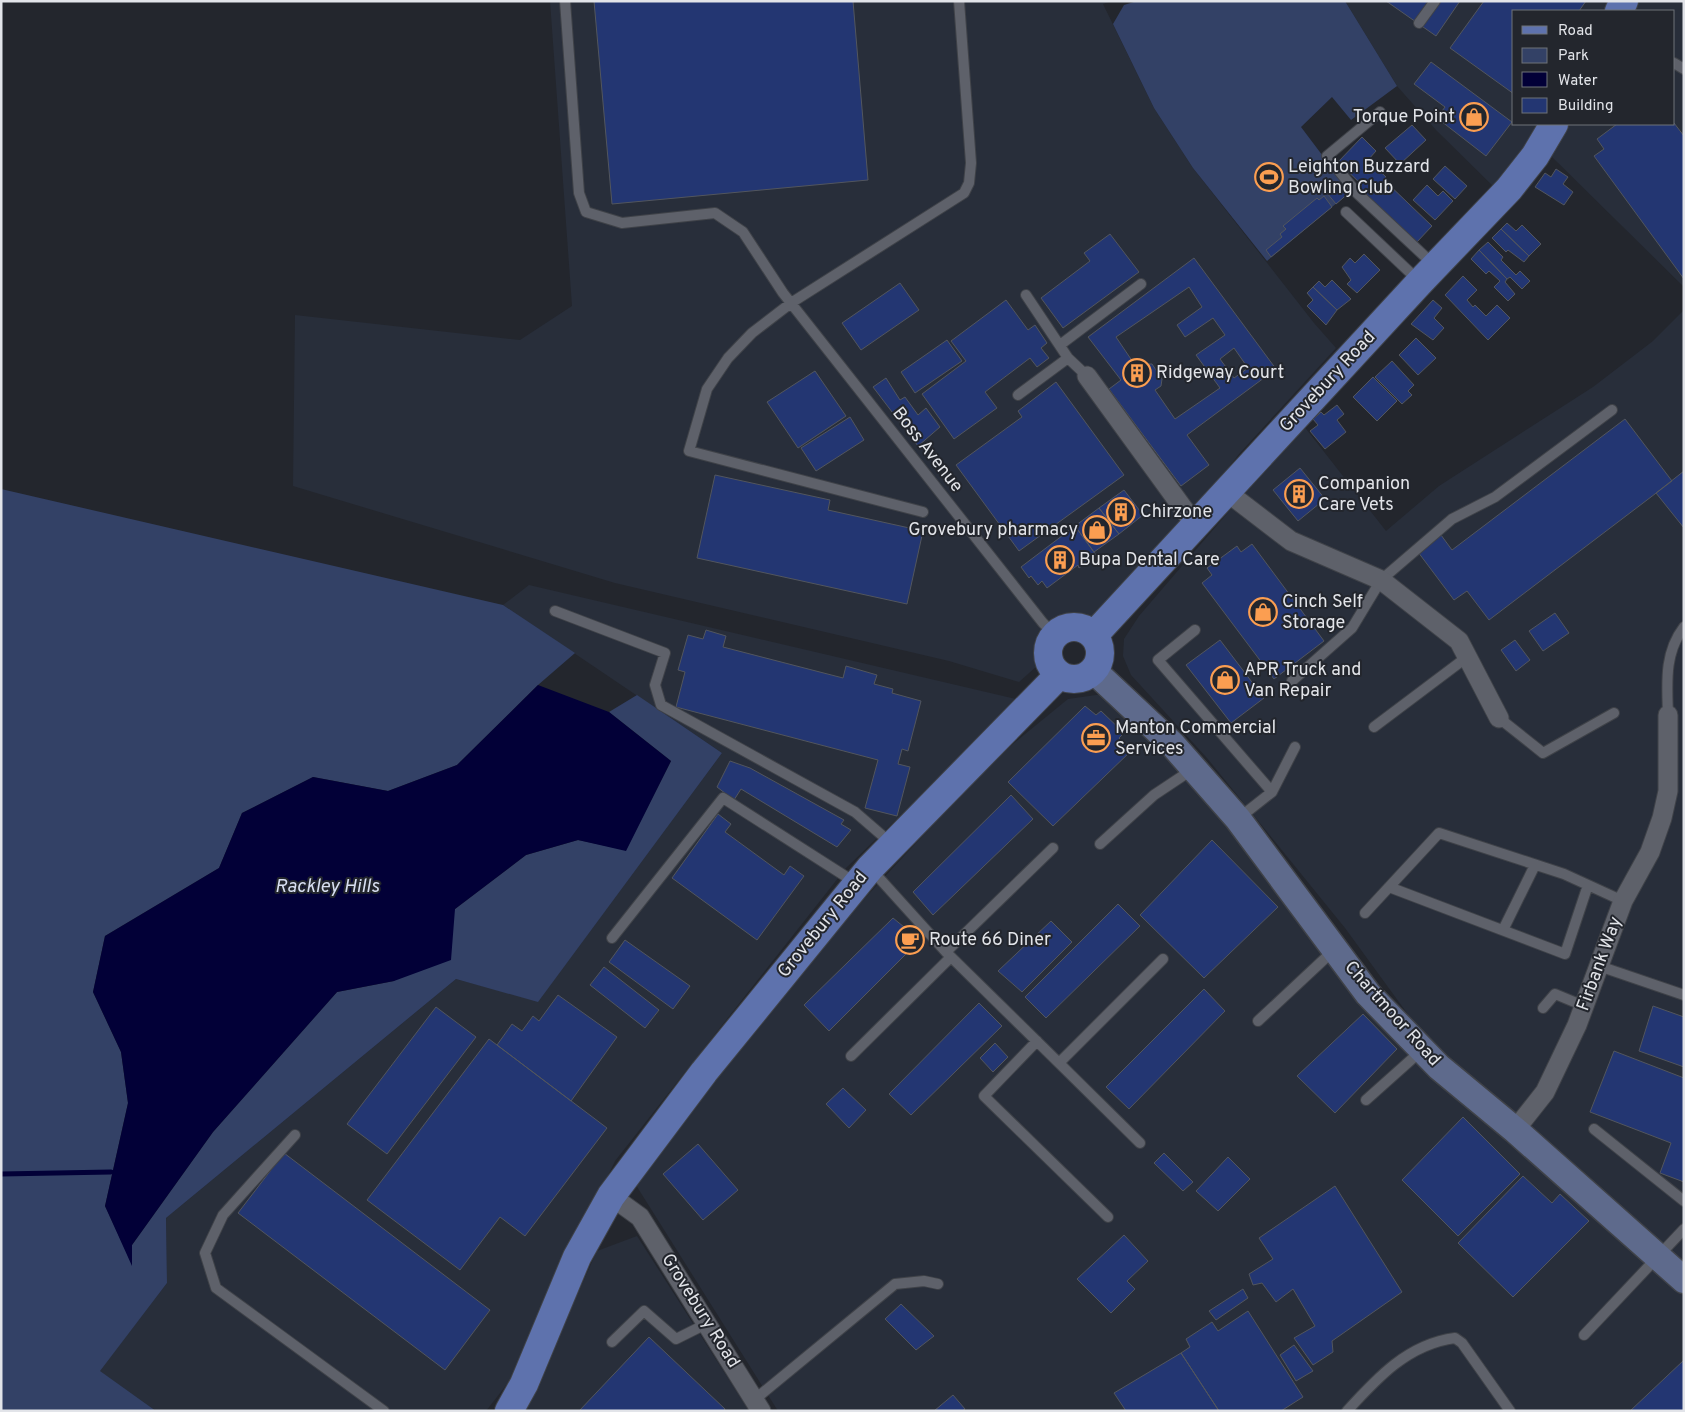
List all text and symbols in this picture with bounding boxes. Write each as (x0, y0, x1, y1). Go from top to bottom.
legend (1512, 10, 1675, 125)
text: Road (1558, 22, 1593, 41)
text: Park (1558, 47, 1589, 66)
text: Water (1558, 72, 1598, 91)
text: Building (1558, 97, 1613, 116)
shop icon: Torque Point (1459, 102, 1489, 132)
place label: Torque Point (1353, 106, 1455, 129)
place label: Leighton Buzzard Bowling Club (1288, 156, 1430, 200)
sports icon: Leighton Buzzard Bowling Club (1254, 162, 1284, 192)
street label: Grovebury Road (1275, 326, 1381, 438)
building icon: Ridgeway Court (1122, 358, 1152, 388)
place label: Ridgeway Court (1156, 362, 1284, 385)
street label: Boss Avenue (886, 403, 968, 497)
place label: Companion Care Vets (1318, 473, 1410, 517)
building icon: Companion Care Vets (1284, 479, 1314, 509)
building icon: Chirzone (1106, 497, 1136, 527)
place label: Chirzone (1140, 501, 1212, 524)
shop icon: Grovebury pharmacy (1082, 515, 1112, 545)
place label: Grovebury pharmacy (908, 519, 1078, 542)
building icon: Bupa Dental Care (1045, 545, 1075, 575)
place label: Bupa Dental Care (1079, 549, 1220, 572)
place label: Cinch Self Storage (1282, 591, 1363, 635)
shop icon: Cinch Self Storage (1248, 597, 1278, 627)
place label: APR Truck and Van Repair (1244, 659, 1361, 703)
shop icon: APR Truck and Van Repair (1210, 665, 1240, 695)
place label: Manton Commercial Services (1115, 717, 1276, 761)
office icon: Manton Commercial Services (1081, 723, 1111, 753)
street label: Grovebury Road (773, 867, 873, 983)
water label: Rackley Hills (275, 875, 380, 899)
street label: Firbank Way (1572, 914, 1628, 1014)
cafe icon: Route 66 Diner (895, 925, 925, 955)
place label: Route 66 Diner (929, 929, 1051, 952)
street label: Chartmoor Road (1339, 957, 1445, 1071)
street label: Grovebury Road (656, 1249, 744, 1373)

